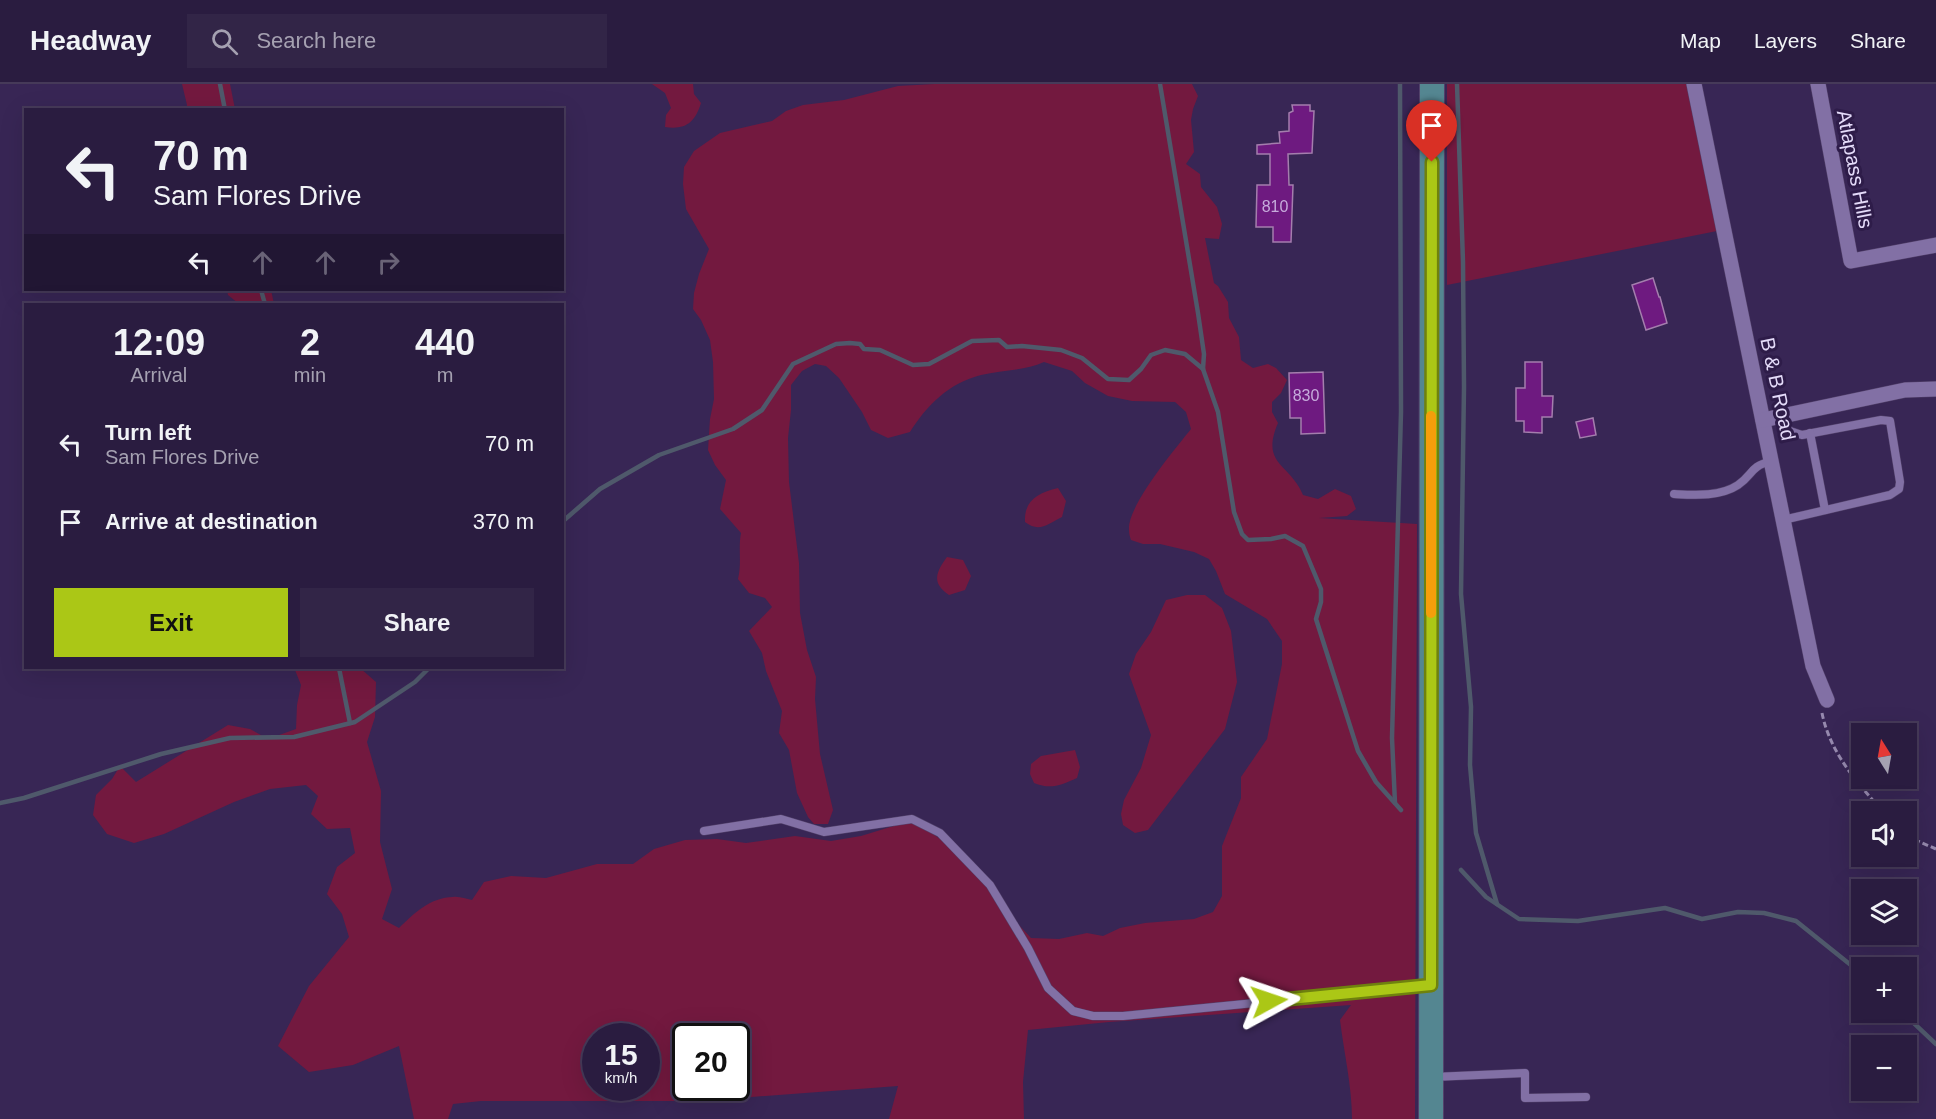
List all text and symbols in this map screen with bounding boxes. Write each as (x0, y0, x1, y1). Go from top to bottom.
search box (187, 14, 607, 68)
text: Headway (30, 25, 151, 56)
icon: search (208, 25, 241, 58)
text: Search here (256, 28, 376, 53)
text: Map (1680, 29, 1721, 52)
text: Layers (1754, 29, 1817, 52)
text: Share (1850, 29, 1906, 52)
pin (1406, 100, 1457, 162)
street label: Atlapass Hills (1833, 108, 1877, 230)
icon: arrive (1415, 109, 1448, 142)
icon: left (54, 132, 132, 210)
text: 70 m (153, 132, 249, 179)
text: Sam Flores Drive (153, 181, 362, 211)
house number: 810 (1262, 198, 1288, 215)
icon: left (183, 246, 216, 279)
icon: ahead (246, 246, 279, 279)
icon: ahead (309, 246, 342, 279)
icon: right (372, 246, 405, 279)
text: 12:09 (113, 322, 205, 363)
text: 2 (300, 322, 320, 363)
text: 440 (415, 322, 475, 363)
street label: B & B Road (1756, 336, 1800, 442)
text: Arrival (131, 364, 187, 386)
text: min (294, 364, 326, 386)
text: m (437, 364, 453, 386)
house number: 830 (1293, 387, 1319, 404)
text: Turn left (105, 420, 191, 445)
icon: left (54, 428, 87, 461)
text: 70 m (485, 431, 534, 456)
text: Sam Flores Drive (105, 446, 259, 468)
icon: arrive (54, 506, 87, 539)
text: Arrive at destination (105, 509, 318, 534)
text: 370 m (473, 509, 534, 534)
button: Exit (54, 588, 288, 657)
button: Share (300, 588, 534, 657)
north arrow (1851, 723, 1917, 789)
map controls (1851, 723, 1917, 1101)
button: sound (1851, 801, 1917, 867)
button: layers (1851, 879, 1917, 945)
button: + (1851, 957, 1917, 1023)
position arrow (1237, 969, 1301, 1033)
speed limit sign: 20 (672, 1023, 750, 1101)
button: − (1851, 1035, 1917, 1101)
text: 15 (604, 1038, 638, 1071)
text: km/h (605, 1069, 637, 1086)

